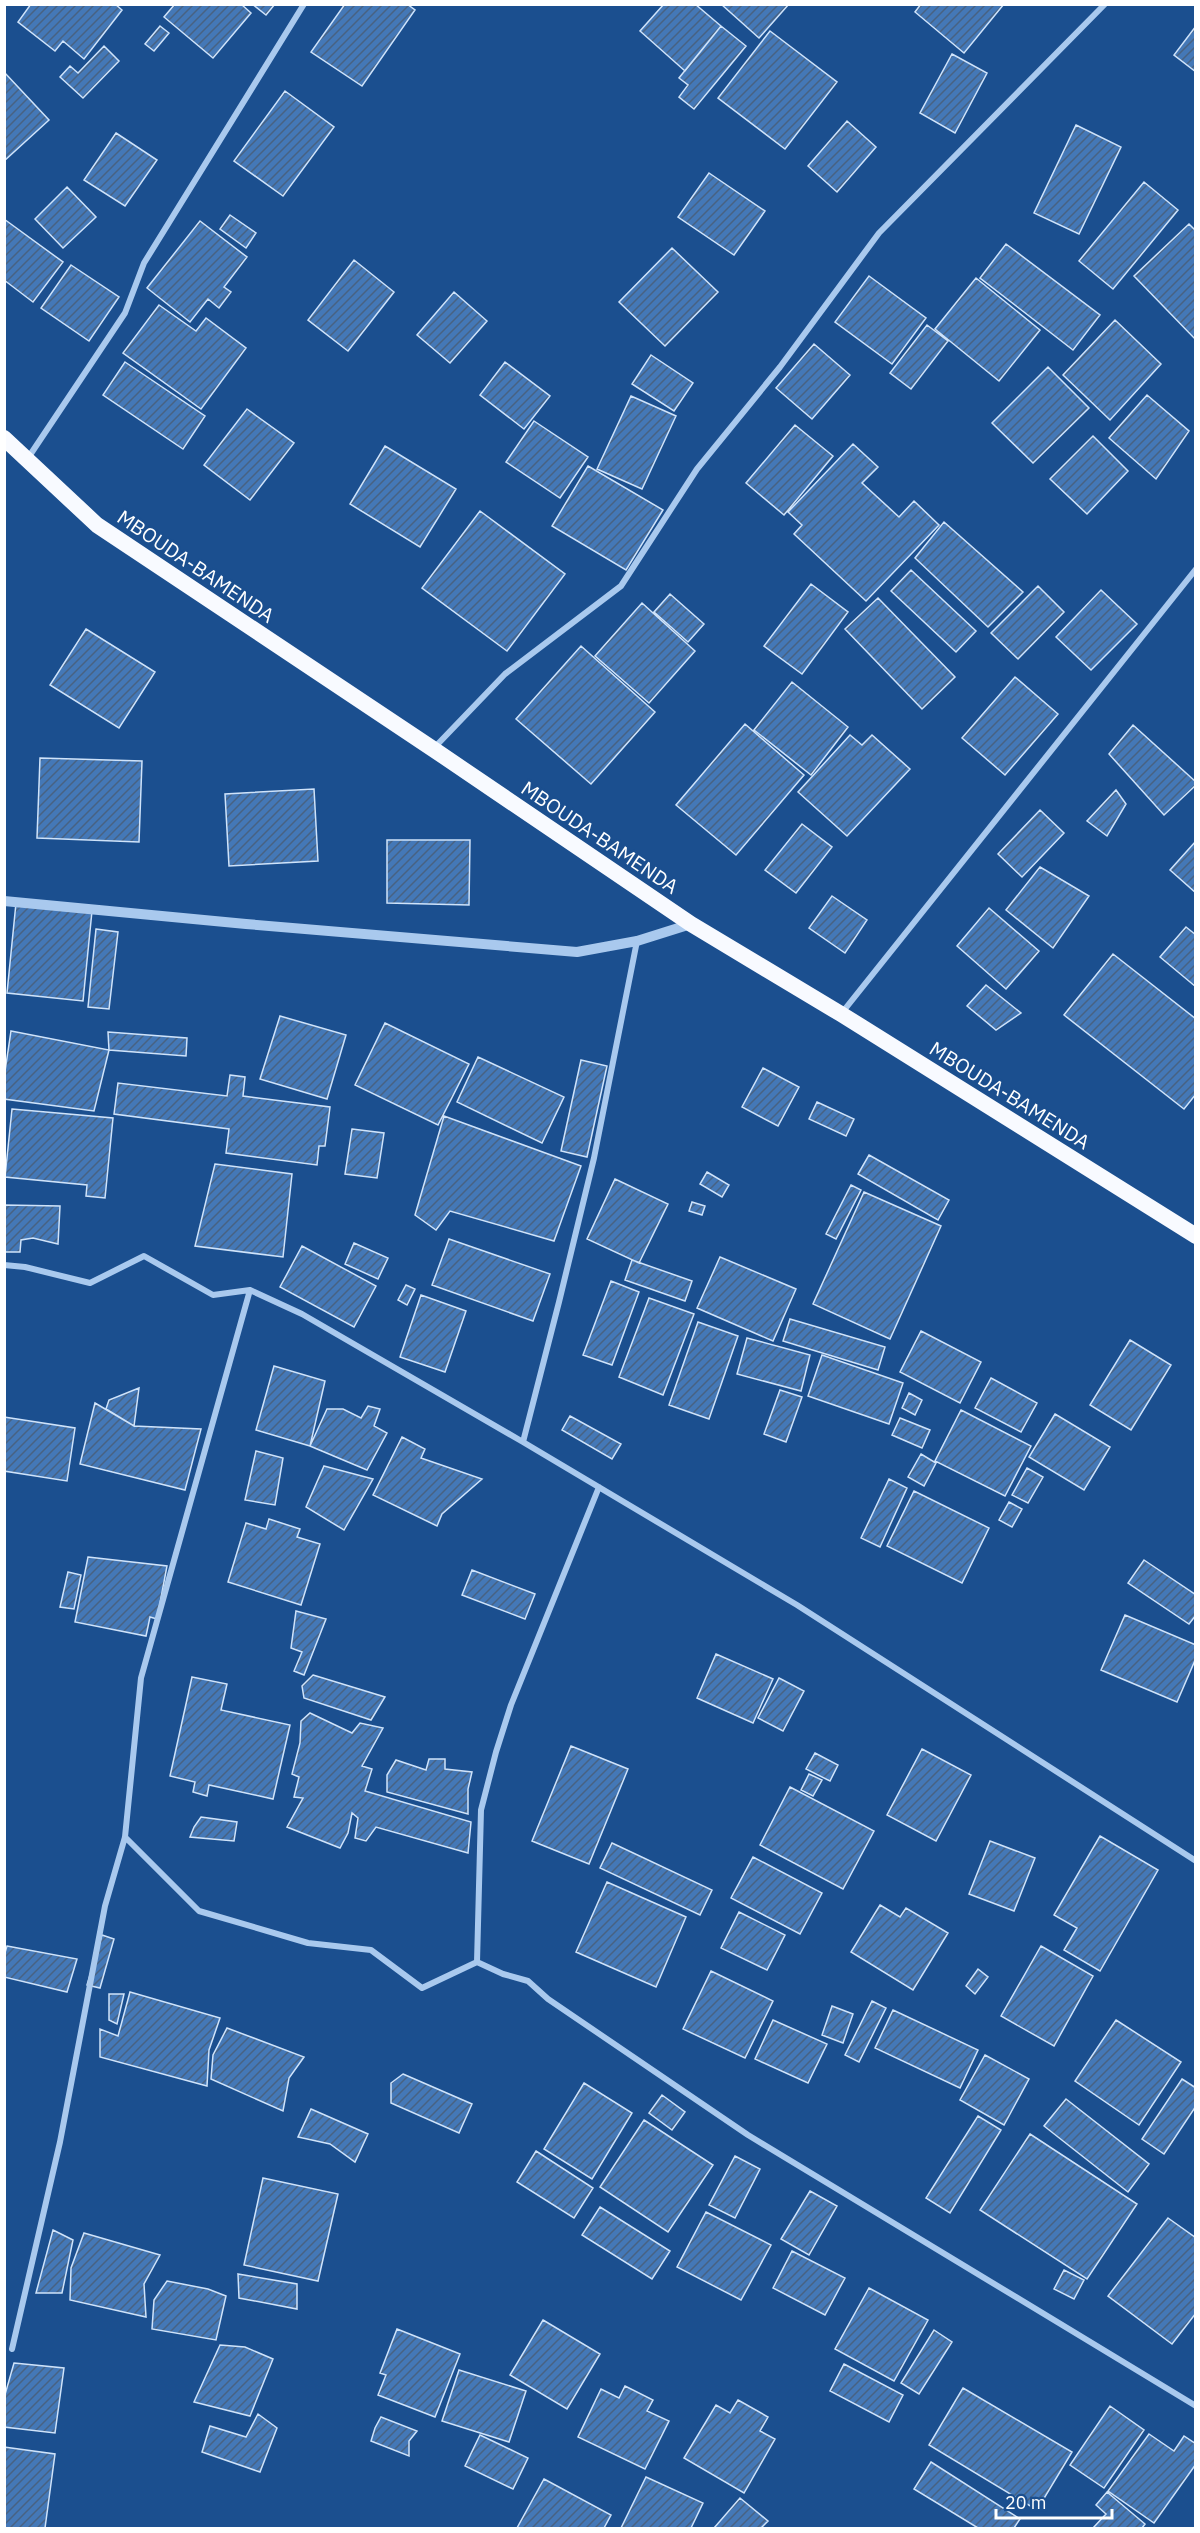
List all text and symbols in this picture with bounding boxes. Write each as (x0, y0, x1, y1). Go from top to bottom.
street label: MBOUDA-BAMENDA (112, 503, 280, 629)
street label: MBOUDA-BAMENDA (516, 774, 684, 900)
street label: MBOUDA-BAMENDA (925, 1035, 1095, 1155)
scale bar (996, 2482, 1112, 2520)
text: 20 m (1005, 2491, 1047, 2514)

